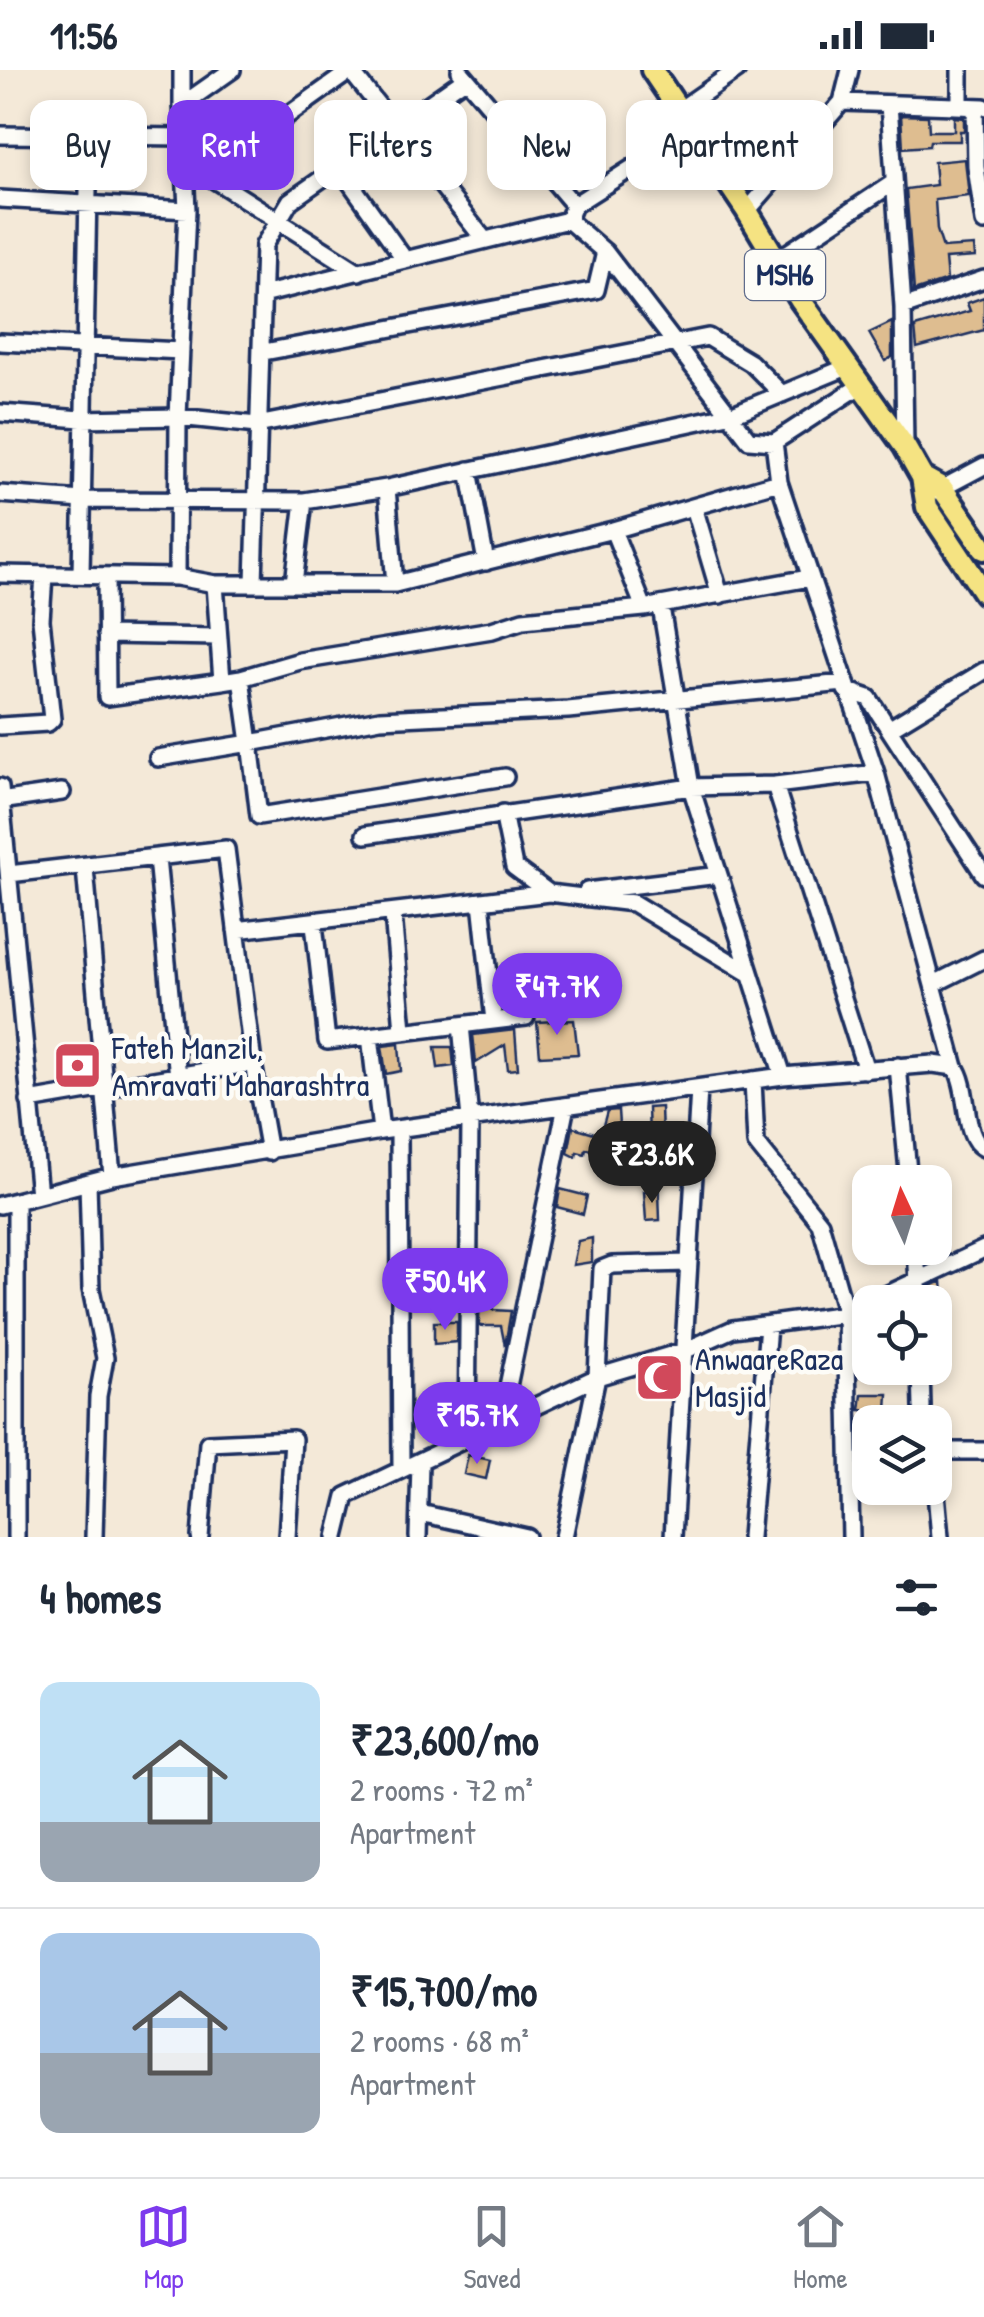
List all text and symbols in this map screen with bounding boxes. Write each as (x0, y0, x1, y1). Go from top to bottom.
text: 11:56 (50, 9, 118, 61)
chip: Buy (30, 100, 147, 190)
chip: Rent (167, 100, 294, 190)
chip: Filters (314, 100, 467, 190)
chip: New (487, 100, 606, 190)
chip: Apartment (626, 100, 833, 190)
road number: MSH6 (745, 250, 825, 300)
pin: ₹47.7K (476, 953, 638, 1038)
text: ₹47.7K (514, 964, 600, 1007)
place label: Fateh Manzil, Amravati Maharashtra (111, 1026, 369, 1106)
bank icon: Fateh Manzil, Amravati Maharashtra (51, 1040, 103, 1092)
pin: ₹23.6K (571, 1121, 733, 1206)
text: ₹23.6K (610, 1132, 694, 1175)
north arrow (852, 1165, 952, 1265)
map controls (852, 1165, 952, 1505)
pin: ₹50.4K (364, 1248, 526, 1333)
text: ₹50.4K (404, 1259, 486, 1302)
button: locate (852, 1285, 952, 1385)
place label: AnwaareRaza Masjid (695, 1337, 843, 1417)
mosque icon: AnwaareRaza Masjid (634, 1351, 686, 1403)
pin: ₹15.7K (396, 1382, 558, 1467)
text: ₹15.7K (436, 1393, 518, 1436)
button: layers (852, 1405, 952, 1505)
text: 4 homes (40, 1569, 161, 1626)
icon: filters (889, 1570, 944, 1625)
text: ₹23,600/mo (350, 1711, 539, 1768)
icon: home (120, 1722, 240, 1842)
text: 2 rooms · 72 m² (350, 1768, 533, 1811)
text: Apartment (350, 1811, 475, 1854)
text: ₹15,700/mo (350, 1962, 537, 2019)
icon: home (120, 1973, 240, 2093)
text: 2 rooms · 68 m² (350, 2019, 529, 2062)
text: Apartment (350, 2062, 475, 2105)
tab: Map (136, 2199, 191, 2297)
tab: Saved (463, 2199, 521, 2297)
tab: Home (793, 2199, 848, 2297)

